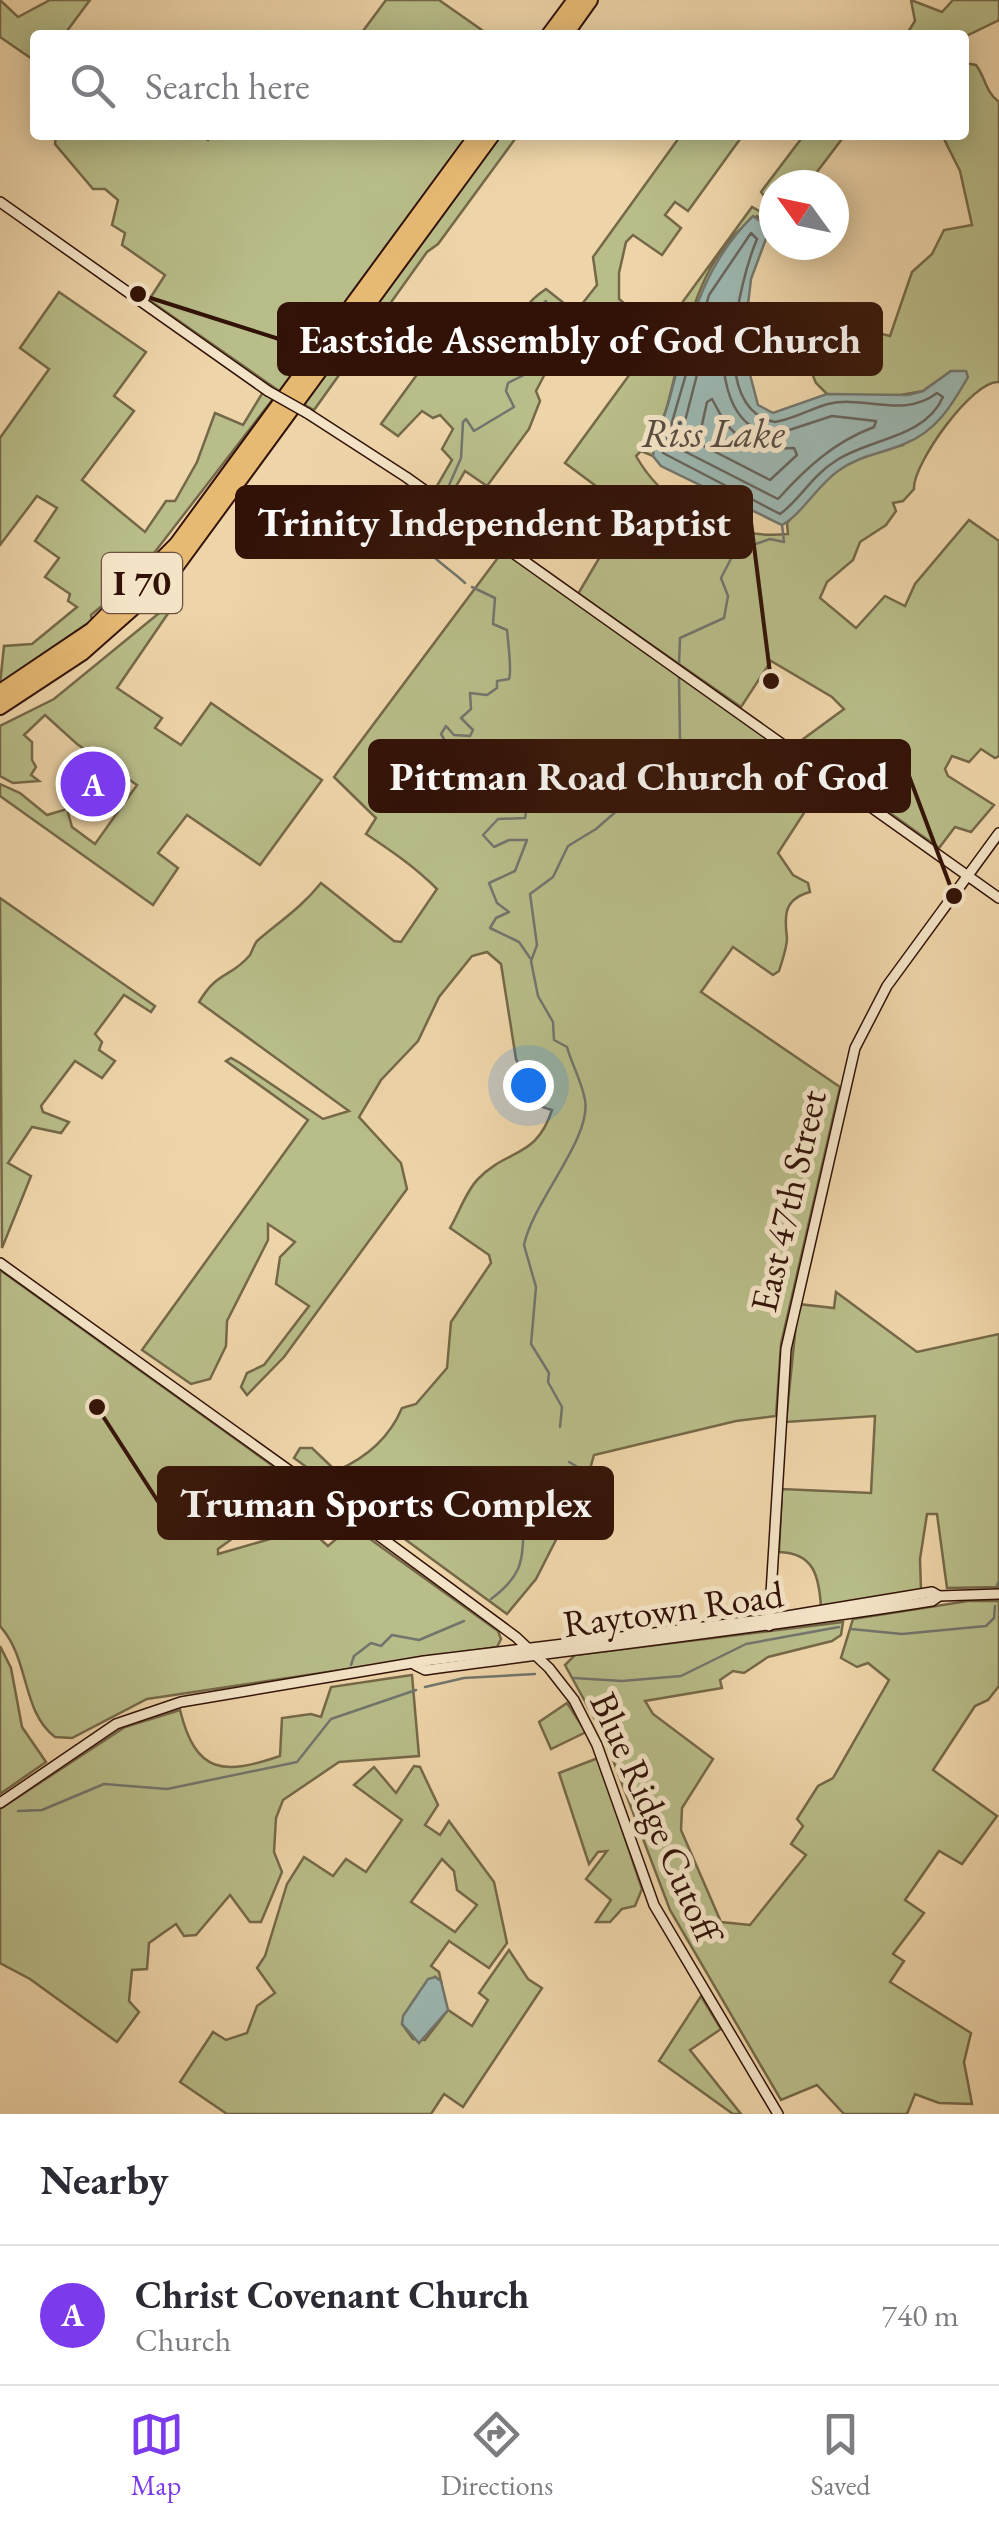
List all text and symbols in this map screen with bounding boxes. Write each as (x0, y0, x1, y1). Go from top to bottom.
search box (30, 30, 969, 140)
icon: search (65, 58, 120, 113)
text: Search here (145, 61, 310, 110)
north arrow (759, 170, 849, 260)
callout: Eastside Assembly of God Church (279, 304, 881, 374)
text: Eastside Assembly of God Church (299, 313, 861, 365)
water label: Riss Lake (641, 407, 785, 459)
callout: Trinity Independent Baptist (237, 487, 751, 557)
text: Trinity Independent Baptist (257, 496, 731, 548)
road number: I 70 (102, 553, 182, 613)
callout: Pittman Road Church of God (370, 741, 909, 811)
pin: A (61, 746, 126, 822)
text: Pittman Road Church of God (389, 750, 889, 802)
your location (503, 1060, 554, 1111)
street label: East 47th Street (738, 1085, 837, 1317)
callout: Truman Sports Complex (159, 1468, 612, 1538)
text: Truman Sports Complex (180, 1477, 592, 1529)
street label: Raytown Road (560, 1569, 787, 1648)
street label: Blue Ridge Cutoff (580, 1684, 735, 1953)
text: Nearby (40, 2152, 169, 2207)
text: Christ Covenant Church (135, 2270, 529, 2319)
text: A (61, 2294, 84, 2336)
text: 740 m (882, 2294, 959, 2336)
text: Church (135, 2319, 231, 2361)
tab: Map (129, 2407, 184, 2503)
tab: Directions (441, 2407, 553, 2503)
tab: Saved (810, 2407, 870, 2503)

